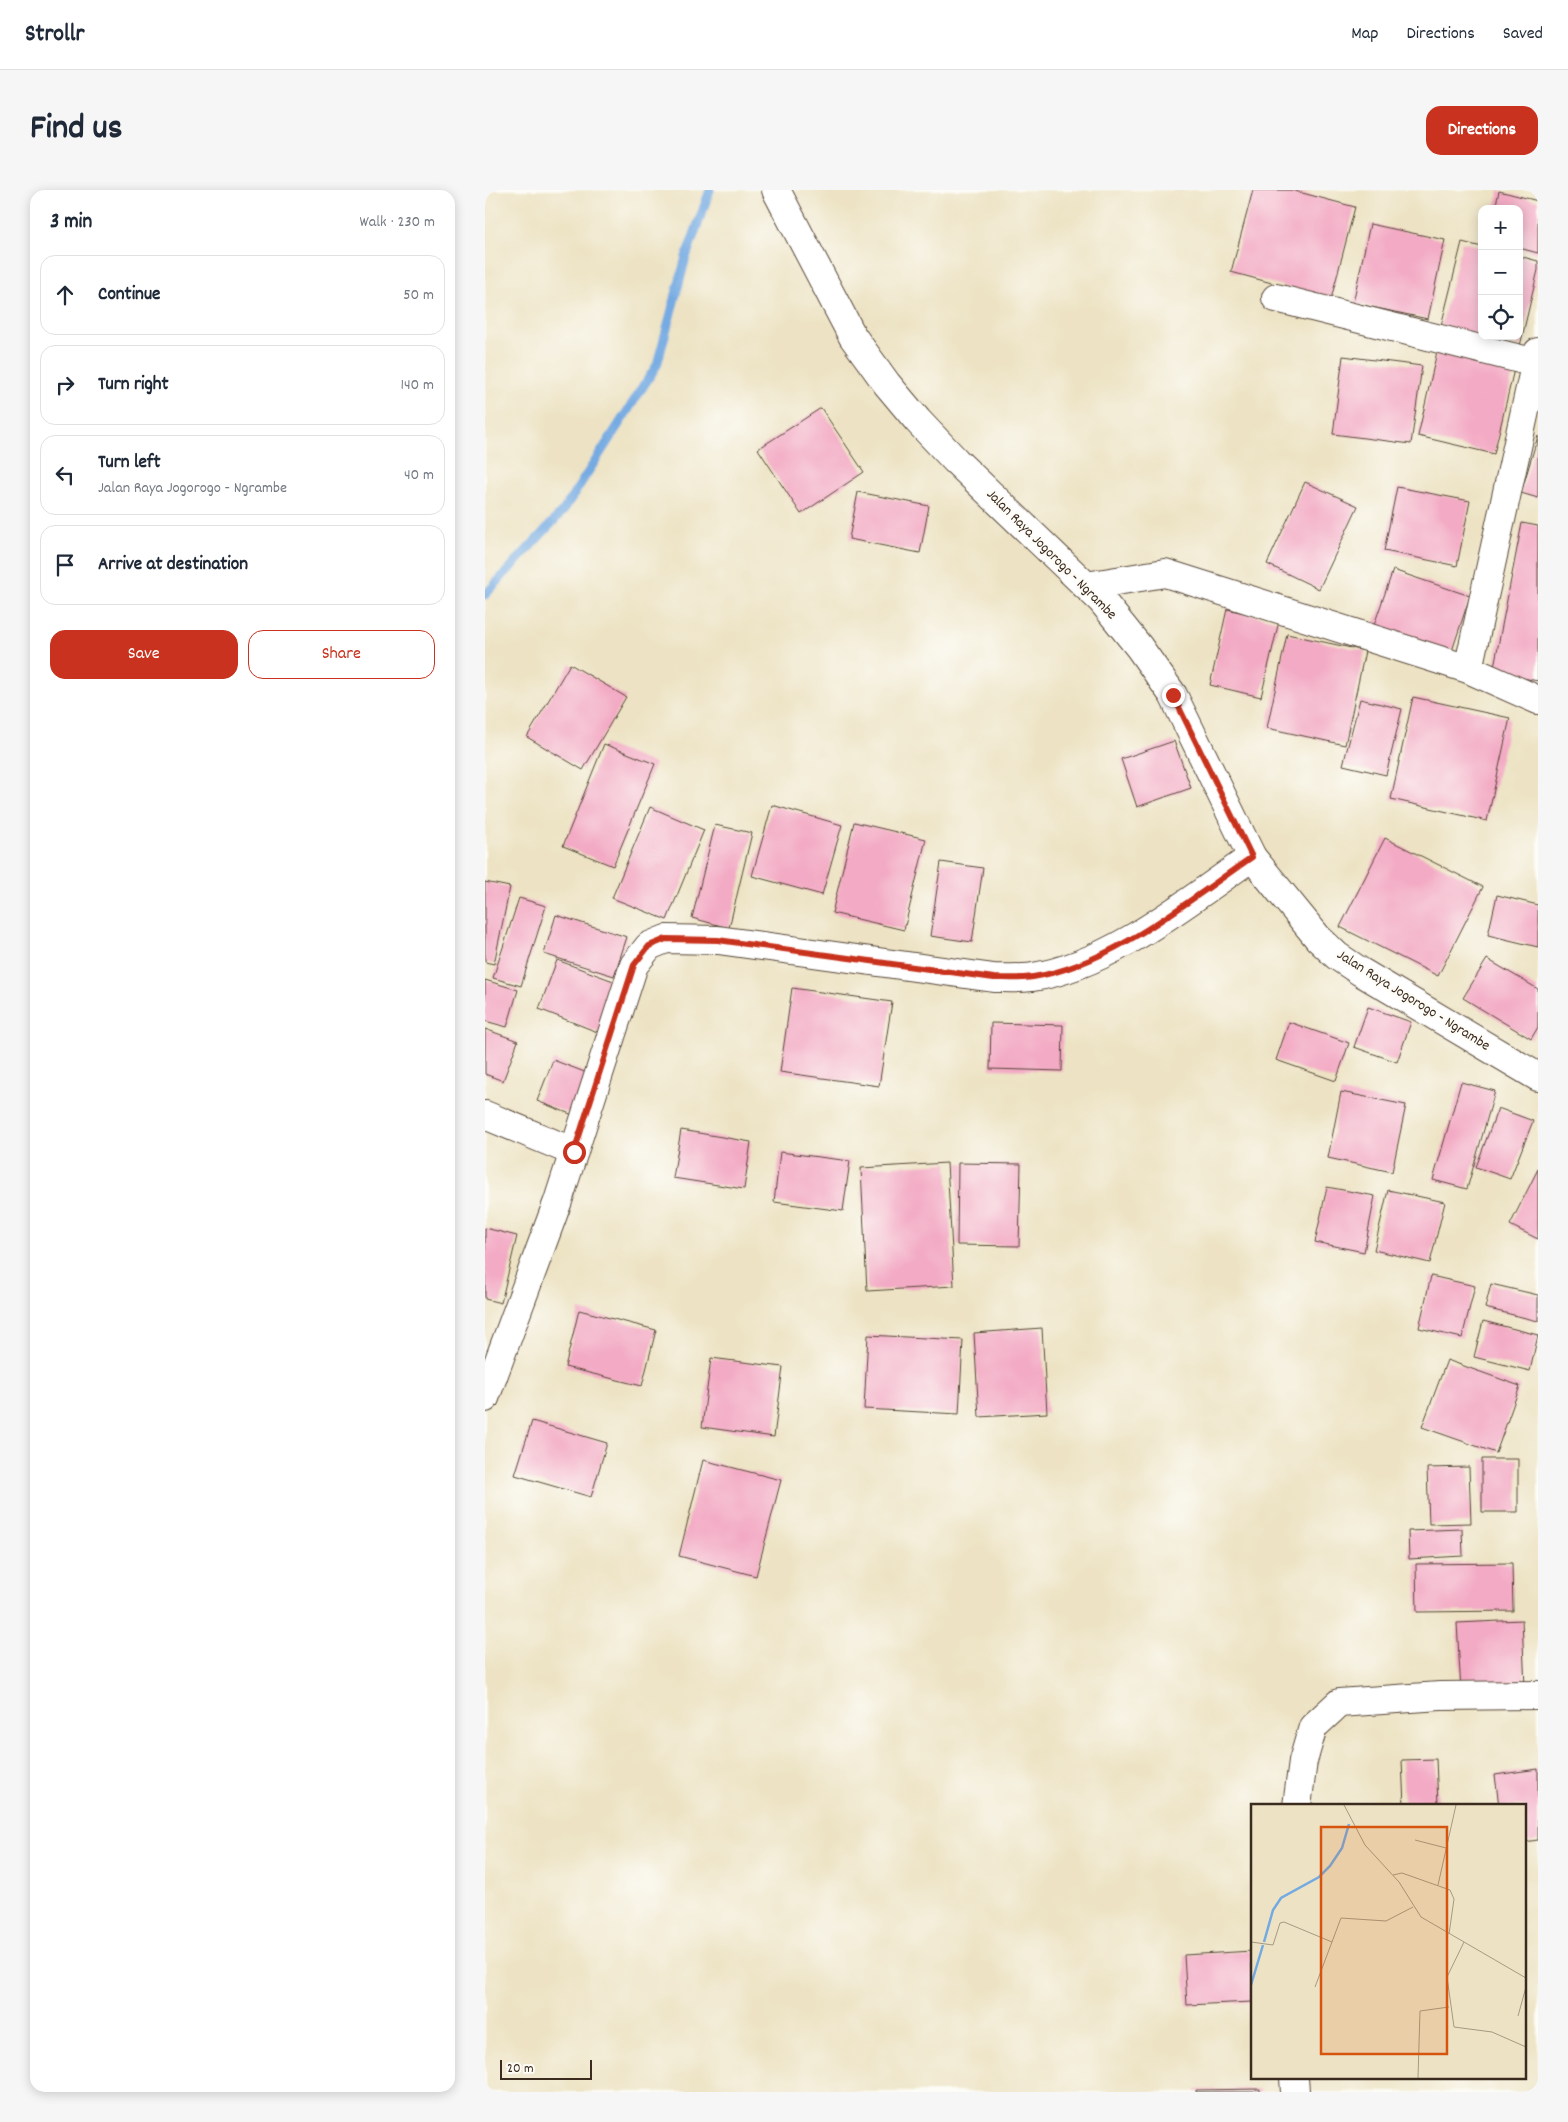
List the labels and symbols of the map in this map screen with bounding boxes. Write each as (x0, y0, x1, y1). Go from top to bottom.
street label: Jalan Raya Jogorogo - Ngrambe (981, 485, 1122, 626)
route end (1162, 684, 1185, 707)
street label: Jalan Raya Jogorogo - Ngrambe (1332, 945, 1494, 1057)
route start (563, 1141, 586, 1164)
inset map (1251, 1804, 1525, 2080)
scale bar (500, 2057, 593, 2080)

